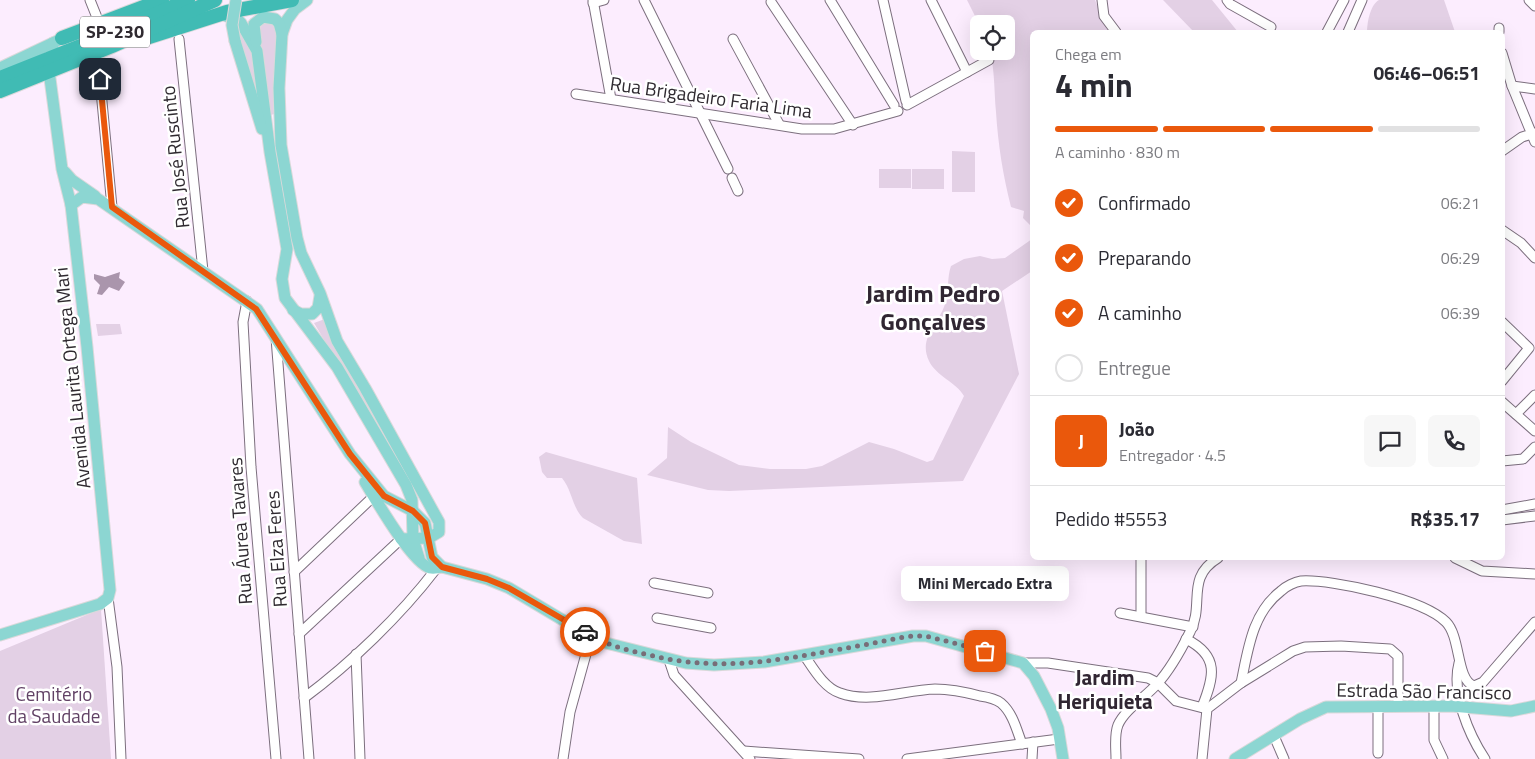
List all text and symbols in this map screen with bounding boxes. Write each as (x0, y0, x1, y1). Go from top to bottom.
map controls (970, 15, 1015, 60)
button: locate (970, 15, 1015, 60)
road number: SP-230 (80, 16, 150, 48)
text: Chega em (1055, 42, 1122, 66)
pin (79, 58, 121, 100)
text: 06:46–06:51 (1373, 58, 1480, 87)
text: 4 min (1055, 61, 1133, 109)
icon: home (86, 65, 114, 93)
street label: Rua Brigadeiro Faria Lima (608, 68, 814, 125)
street label: Rua José Ruscinto (153, 84, 196, 230)
text: A caminho · 830 m (1055, 140, 1180, 164)
text: Confirmado (1098, 188, 1191, 217)
icon: check (1055, 189, 1083, 217)
text: 06:21 (1441, 191, 1480, 215)
text: Preparando (1098, 243, 1191, 272)
icon: check (1055, 244, 1083, 272)
text: 06:29 (1441, 246, 1480, 270)
street label: Avenida Laurita Ortega Mari (45, 266, 98, 490)
district label: Jardim Pedro Gonçalves (866, 275, 1000, 339)
text: A caminho (1098, 298, 1182, 327)
icon: check (1055, 299, 1083, 327)
text: 06:39 (1441, 301, 1480, 325)
text: Entregue (1098, 353, 1171, 382)
text: João (1119, 414, 1155, 443)
button: chat (1364, 415, 1416, 467)
button: phone (1428, 415, 1480, 467)
text: J (1078, 426, 1084, 455)
text: Entregador · 4.5 (1119, 443, 1226, 467)
street label: Rua Áurea Tavares (220, 456, 259, 606)
street label: Rua Elza Feres (257, 490, 294, 608)
text: Pedido #5553 (1055, 504, 1167, 533)
text: R$35.17 (1410, 504, 1480, 533)
callout: Mini Mercado Extra (901, 566, 1069, 601)
text: Mini Mercado Extra (918, 571, 1052, 595)
courier (560, 607, 610, 657)
icon: car (571, 618, 599, 646)
pin (964, 630, 1006, 672)
icon: bag (971, 637, 999, 665)
district label: Jardim Heriquieta (1057, 661, 1153, 717)
street label: Estrada São Francisco (1336, 674, 1512, 707)
park label: Cemitério da Saudade (8, 679, 100, 730)

